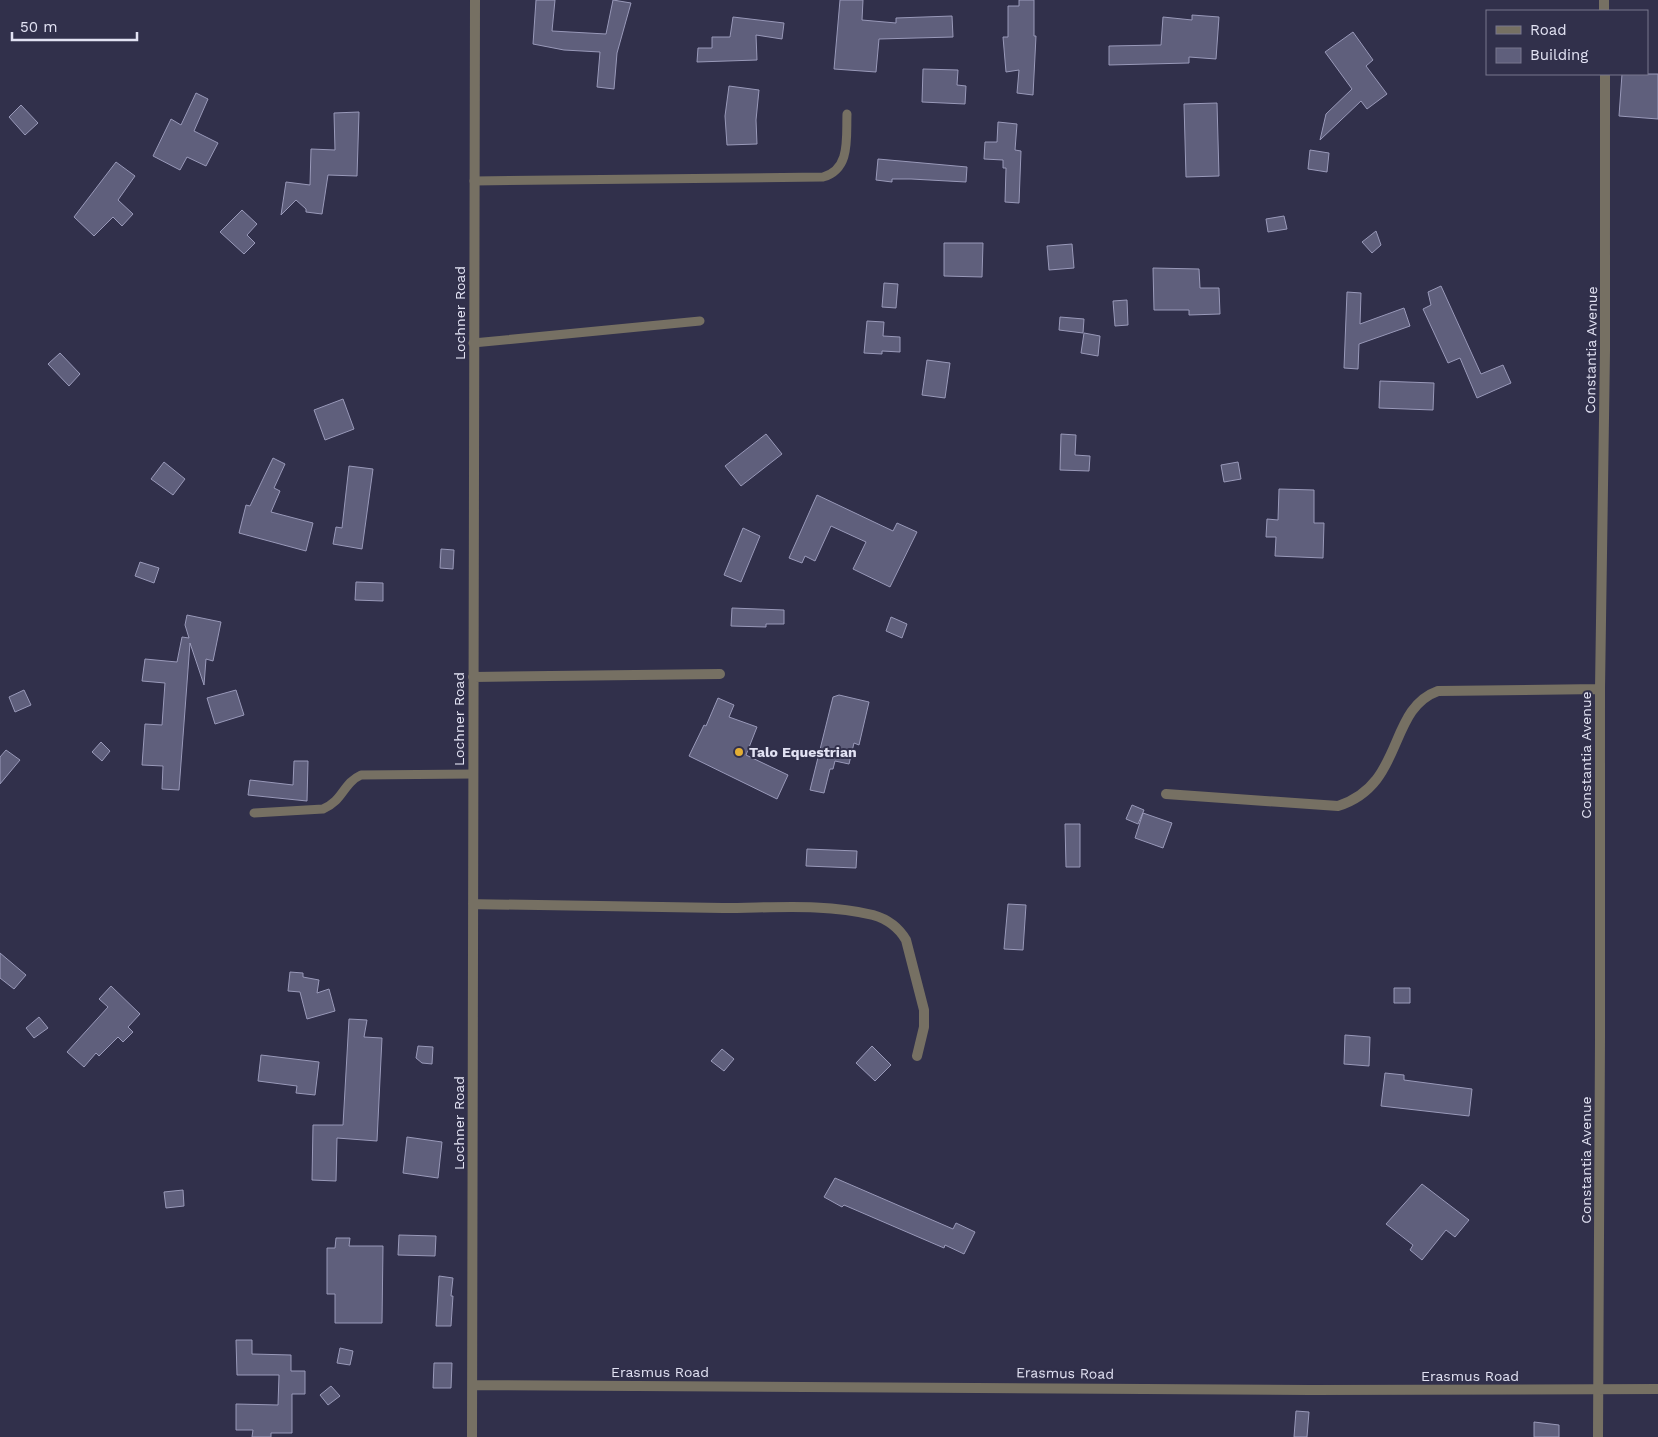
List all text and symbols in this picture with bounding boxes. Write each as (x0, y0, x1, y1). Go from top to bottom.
scale bar (12, 10, 138, 42)
legend (1486, 10, 1648, 75)
text: 50 m (20, 18, 57, 36)
text: Road (1530, 21, 1567, 39)
text: Building (1530, 46, 1588, 64)
street label: Lochner Road (452, 266, 468, 360)
street label: Constantia Avenue (1582, 286, 1600, 414)
street label: Lochner Road (451, 672, 467, 766)
street label: Constantia Avenue (1578, 691, 1594, 819)
place label: Talo Equestrian (749, 744, 857, 760)
marker: Talo Equestrian (733, 746, 745, 758)
street label: Lochner Road (451, 1076, 467, 1170)
street label: Constantia Avenue (1578, 1096, 1594, 1224)
street label: Erasmus Road (611, 1364, 709, 1380)
street label: Erasmus Road (1016, 1364, 1114, 1382)
street label: Erasmus Road (1421, 1368, 1519, 1384)

